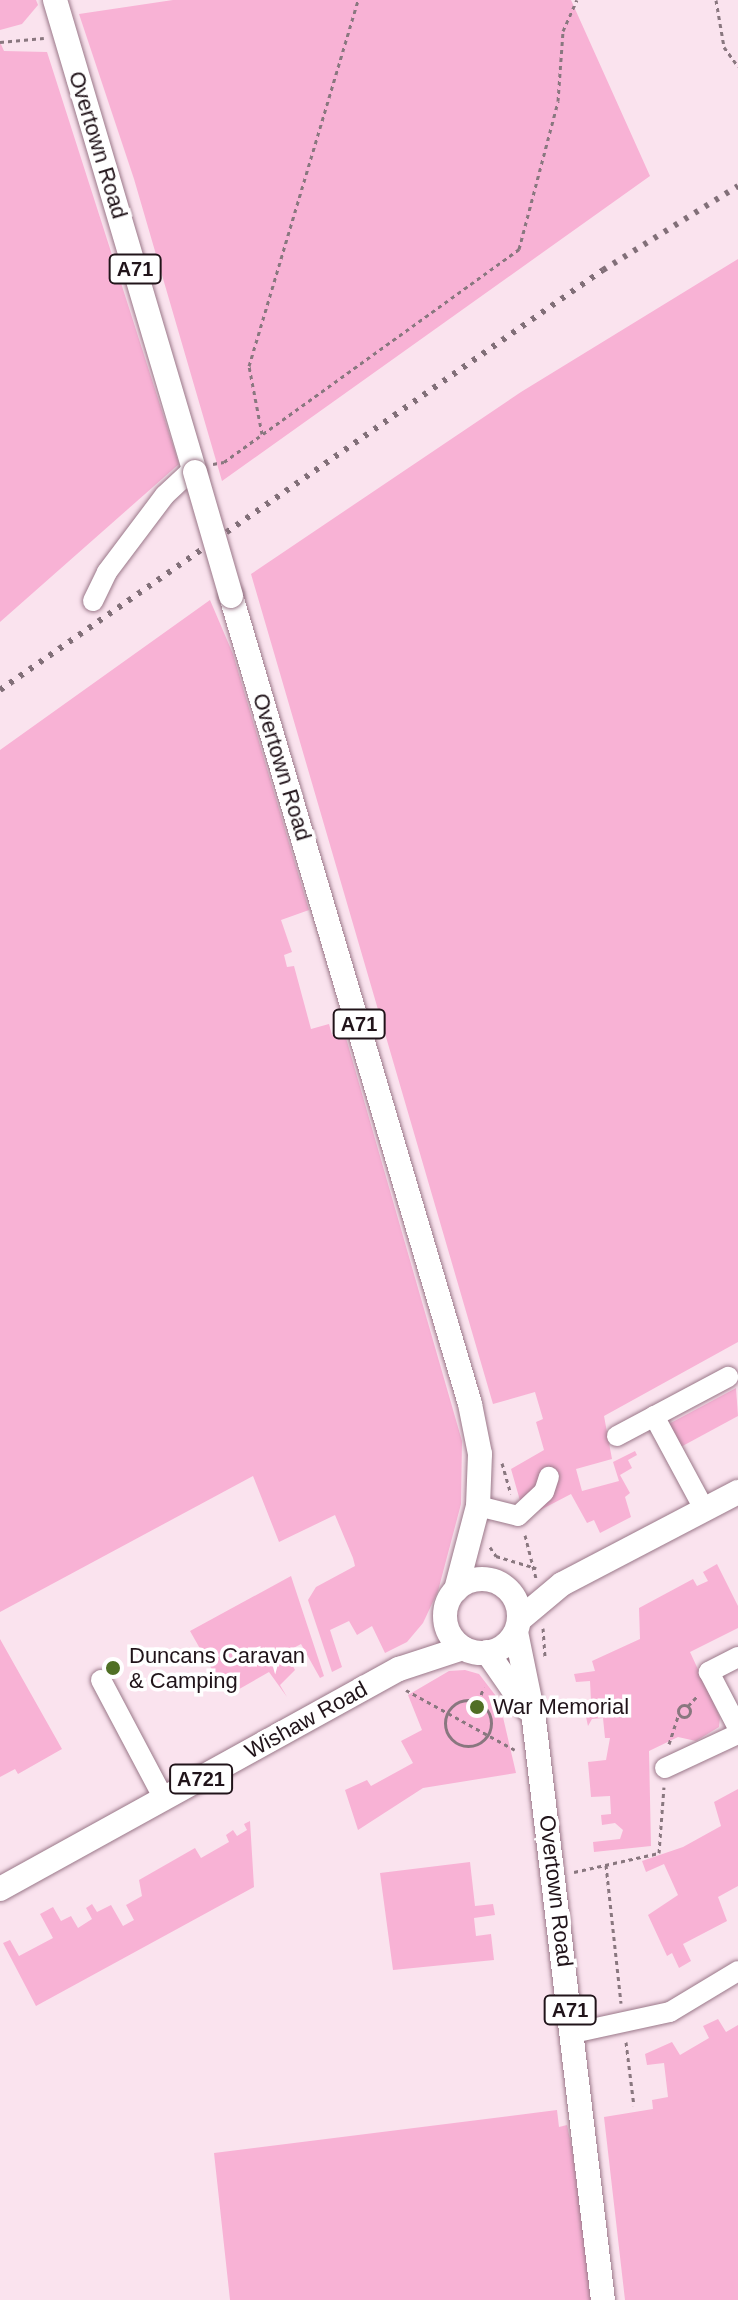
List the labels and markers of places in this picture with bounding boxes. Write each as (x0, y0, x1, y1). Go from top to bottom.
place label: Duncans Caravan & Camping (129, 1642, 305, 1694)
marker: Duncans Caravan & Camping (104, 1659, 122, 1677)
place label: War Memorial (493, 1694, 629, 1720)
marker: War Memorial (468, 1698, 486, 1716)

